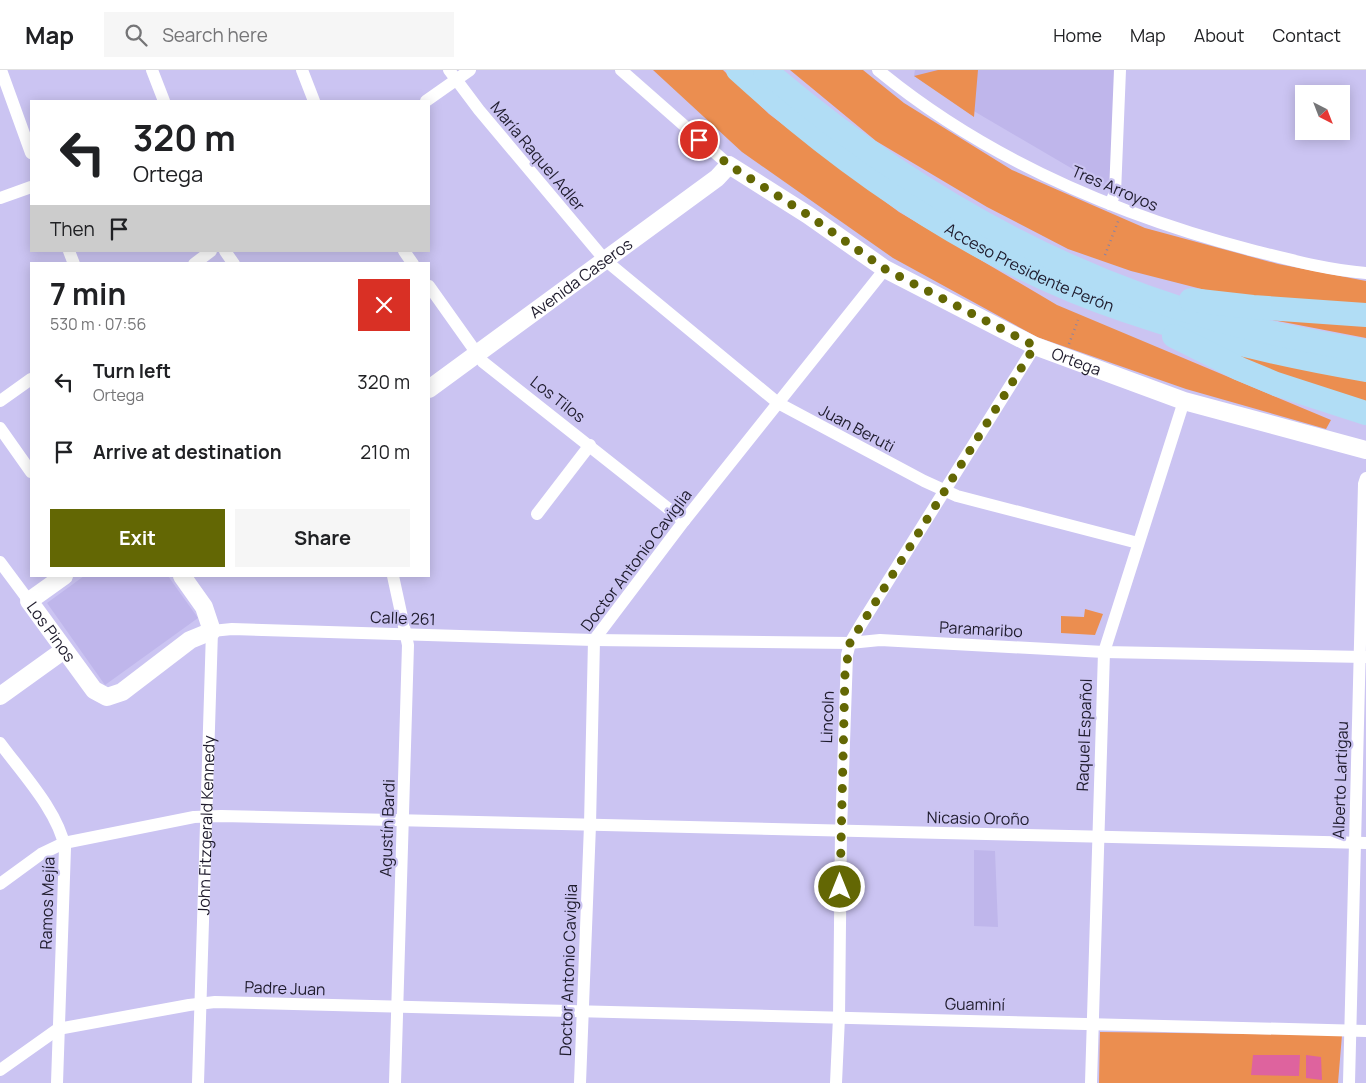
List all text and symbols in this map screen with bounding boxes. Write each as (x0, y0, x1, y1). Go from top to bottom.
search box (104, 12, 454, 57)
text: Map (25, 18, 74, 51)
icon: search (122, 21, 150, 49)
text: Search here (162, 22, 268, 48)
text: Home (1053, 23, 1102, 47)
text: Map (1130, 23, 1166, 47)
text: About (1194, 23, 1244, 47)
text: Contact (1272, 23, 1341, 47)
north arrow (1295, 85, 1350, 140)
map controls (1295, 85, 1350, 140)
street label: María Raquel Adler (486, 97, 590, 216)
text: 320 m (133, 114, 236, 162)
pin (678, 119, 720, 161)
icon: left (50, 120, 115, 185)
icon: arrive (685, 126, 713, 154)
text: Ortega (133, 159, 203, 189)
street label: Tres Arroyos (1068, 160, 1162, 216)
icon: arrive (105, 215, 133, 243)
text: Then (50, 216, 95, 242)
street label: Acceso Presidente Perón (941, 217, 1117, 317)
street label: Avenida Caseros (525, 233, 637, 323)
text: 7 min (50, 273, 126, 314)
button: close (358, 279, 410, 331)
text: 530 m · 07:56 (50, 313, 146, 335)
street label: Ortega (1049, 342, 1104, 380)
text: Turn left (93, 358, 171, 384)
icon: left (50, 368, 78, 396)
text: 320 m (357, 369, 410, 395)
street label: Los Tilos (526, 371, 590, 427)
text: Ortega (93, 384, 144, 406)
street label: Juan Beruti (815, 399, 899, 457)
icon: arrive (50, 438, 78, 466)
text: Arrive at destination (93, 439, 282, 465)
text: 210 m (360, 439, 410, 465)
street label: Doctor Antonio Caviglia (575, 485, 697, 635)
button: Exit (50, 509, 225, 567)
button: Share (235, 509, 410, 567)
street label: Los Pinos (22, 597, 81, 666)
street label: Calle 261 (370, 606, 436, 630)
street label: Paramaribo (939, 616, 1023, 642)
street label: Raquel Español (1071, 678, 1097, 792)
street label: Lincoln (815, 690, 839, 744)
street label: Alberto Lartigau (1327, 721, 1353, 839)
street label: John Fitzgerald Kennedy (192, 734, 220, 915)
street label: Agustín Bardi (374, 779, 400, 877)
street label: Nicasio Oroño (926, 806, 1030, 830)
street label: Ramos Mejía (34, 856, 60, 950)
position arrow (813, 860, 865, 912)
street label: Doctor Antonio Caviglia (554, 883, 582, 1057)
street label: Padre Juan (244, 976, 326, 1000)
street label: Guaminí (945, 992, 1006, 1016)

